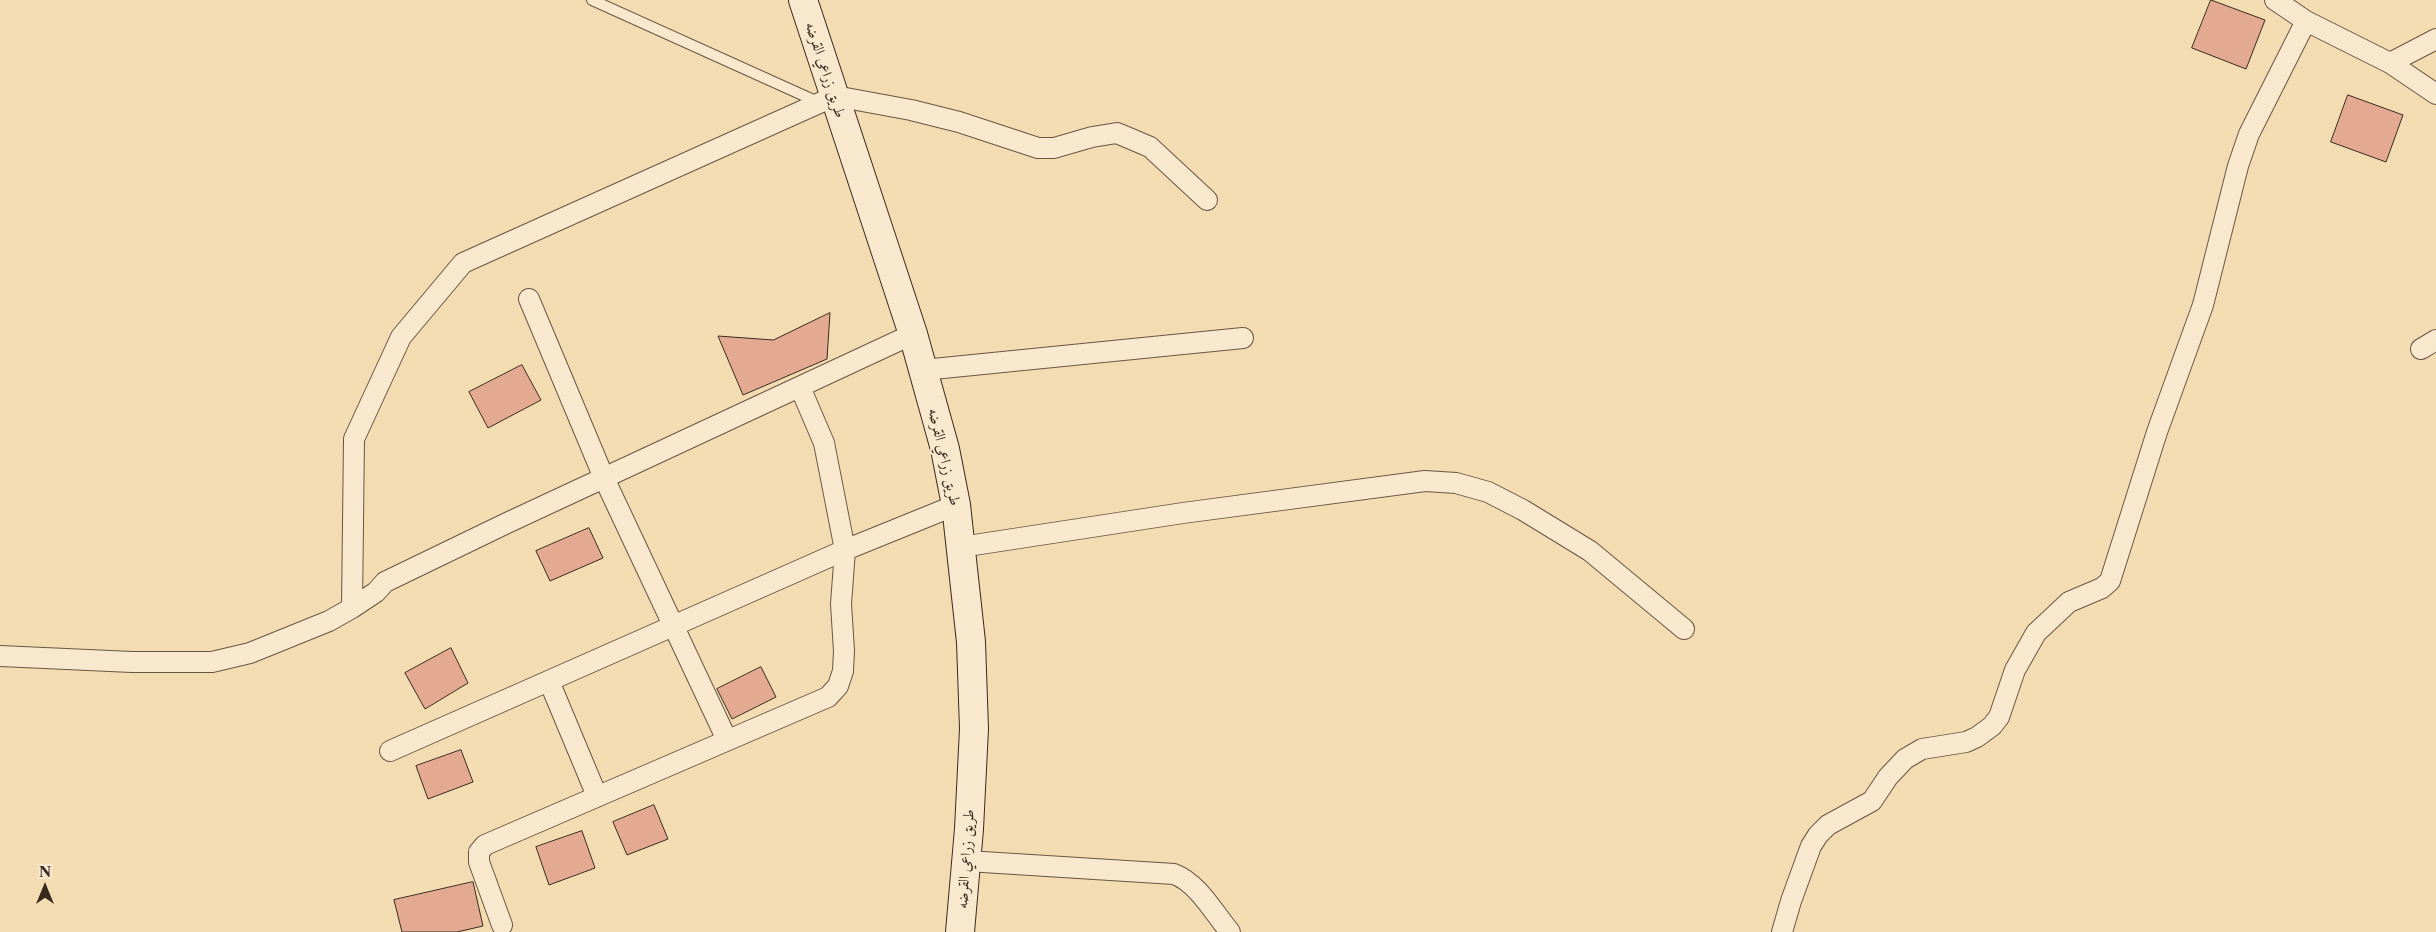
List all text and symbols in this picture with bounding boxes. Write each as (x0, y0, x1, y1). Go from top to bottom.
street label: طريق زراعي القرضه (801, 20, 849, 120)
street label: طريق زراعي القرضه (924, 406, 964, 508)
street label: طريق زراعي القرضه (954, 809, 978, 909)
north arrow (20, 862, 70, 912)
text: N (39, 863, 51, 881)

